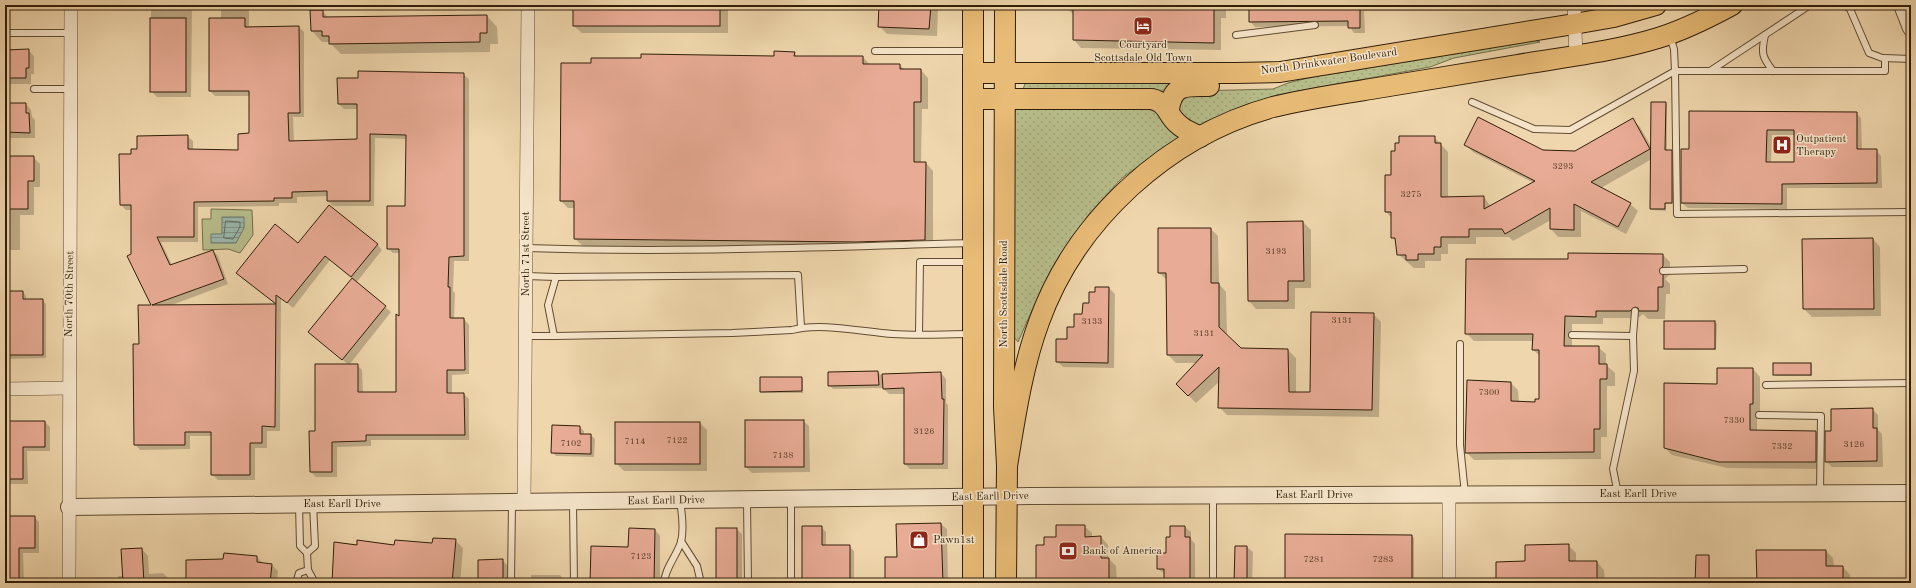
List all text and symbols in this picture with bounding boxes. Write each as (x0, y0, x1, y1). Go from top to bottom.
hotel icon: Courtyard Scottsdale Old Town (1132, 15, 1154, 37)
place label: Courtyard Scottsdale Old Town (1094, 40, 1192, 64)
street label: North Drinkwater Boulevard (1260, 47, 1398, 77)
hospital icon: Outpatient Therapy (1771, 134, 1793, 156)
place label: Outpatient Therapy (1796, 134, 1846, 158)
house number: 3293 (1553, 162, 1573, 171)
house number: 3275 (1401, 190, 1421, 199)
street label: North 71st Street (521, 211, 532, 296)
street label: North Scottsdale Road (999, 240, 1010, 348)
house number: 3193 (1266, 247, 1286, 256)
street label: North 70th Street (64, 251, 76, 337)
house number: 3131 (1332, 316, 1352, 325)
house number: 3133 (1082, 317, 1102, 326)
house number: 3131 (1194, 329, 1214, 338)
house number: 7300 (1479, 388, 1499, 397)
house number: 7330 (1724, 416, 1744, 425)
house number: 3126 (914, 427, 934, 436)
house number: 7122 (667, 436, 687, 445)
house number: 7114 (625, 437, 645, 446)
house number: 7102 (561, 439, 581, 448)
house number: 3126 (1844, 440, 1864, 449)
house number: 7332 (1772, 442, 1792, 451)
house number: 7138 (773, 451, 793, 460)
street label: East Earll Drive (1599, 489, 1677, 500)
street label: East Earll Drive (1275, 490, 1353, 501)
street label: East Earll Drive (951, 491, 1029, 503)
street label: East Earll Drive (627, 495, 705, 507)
street label: East Earll Drive (303, 499, 381, 510)
shop icon: Pawn1st (908, 529, 930, 551)
place label: Pawn1st (933, 535, 975, 546)
bank icon: Bank of America (1057, 540, 1079, 562)
place label: Bank of America (1082, 546, 1162, 557)
house number: 7123 (631, 552, 651, 561)
house number: 7281 (1304, 555, 1324, 564)
house number: 7283 (1373, 555, 1393, 564)

